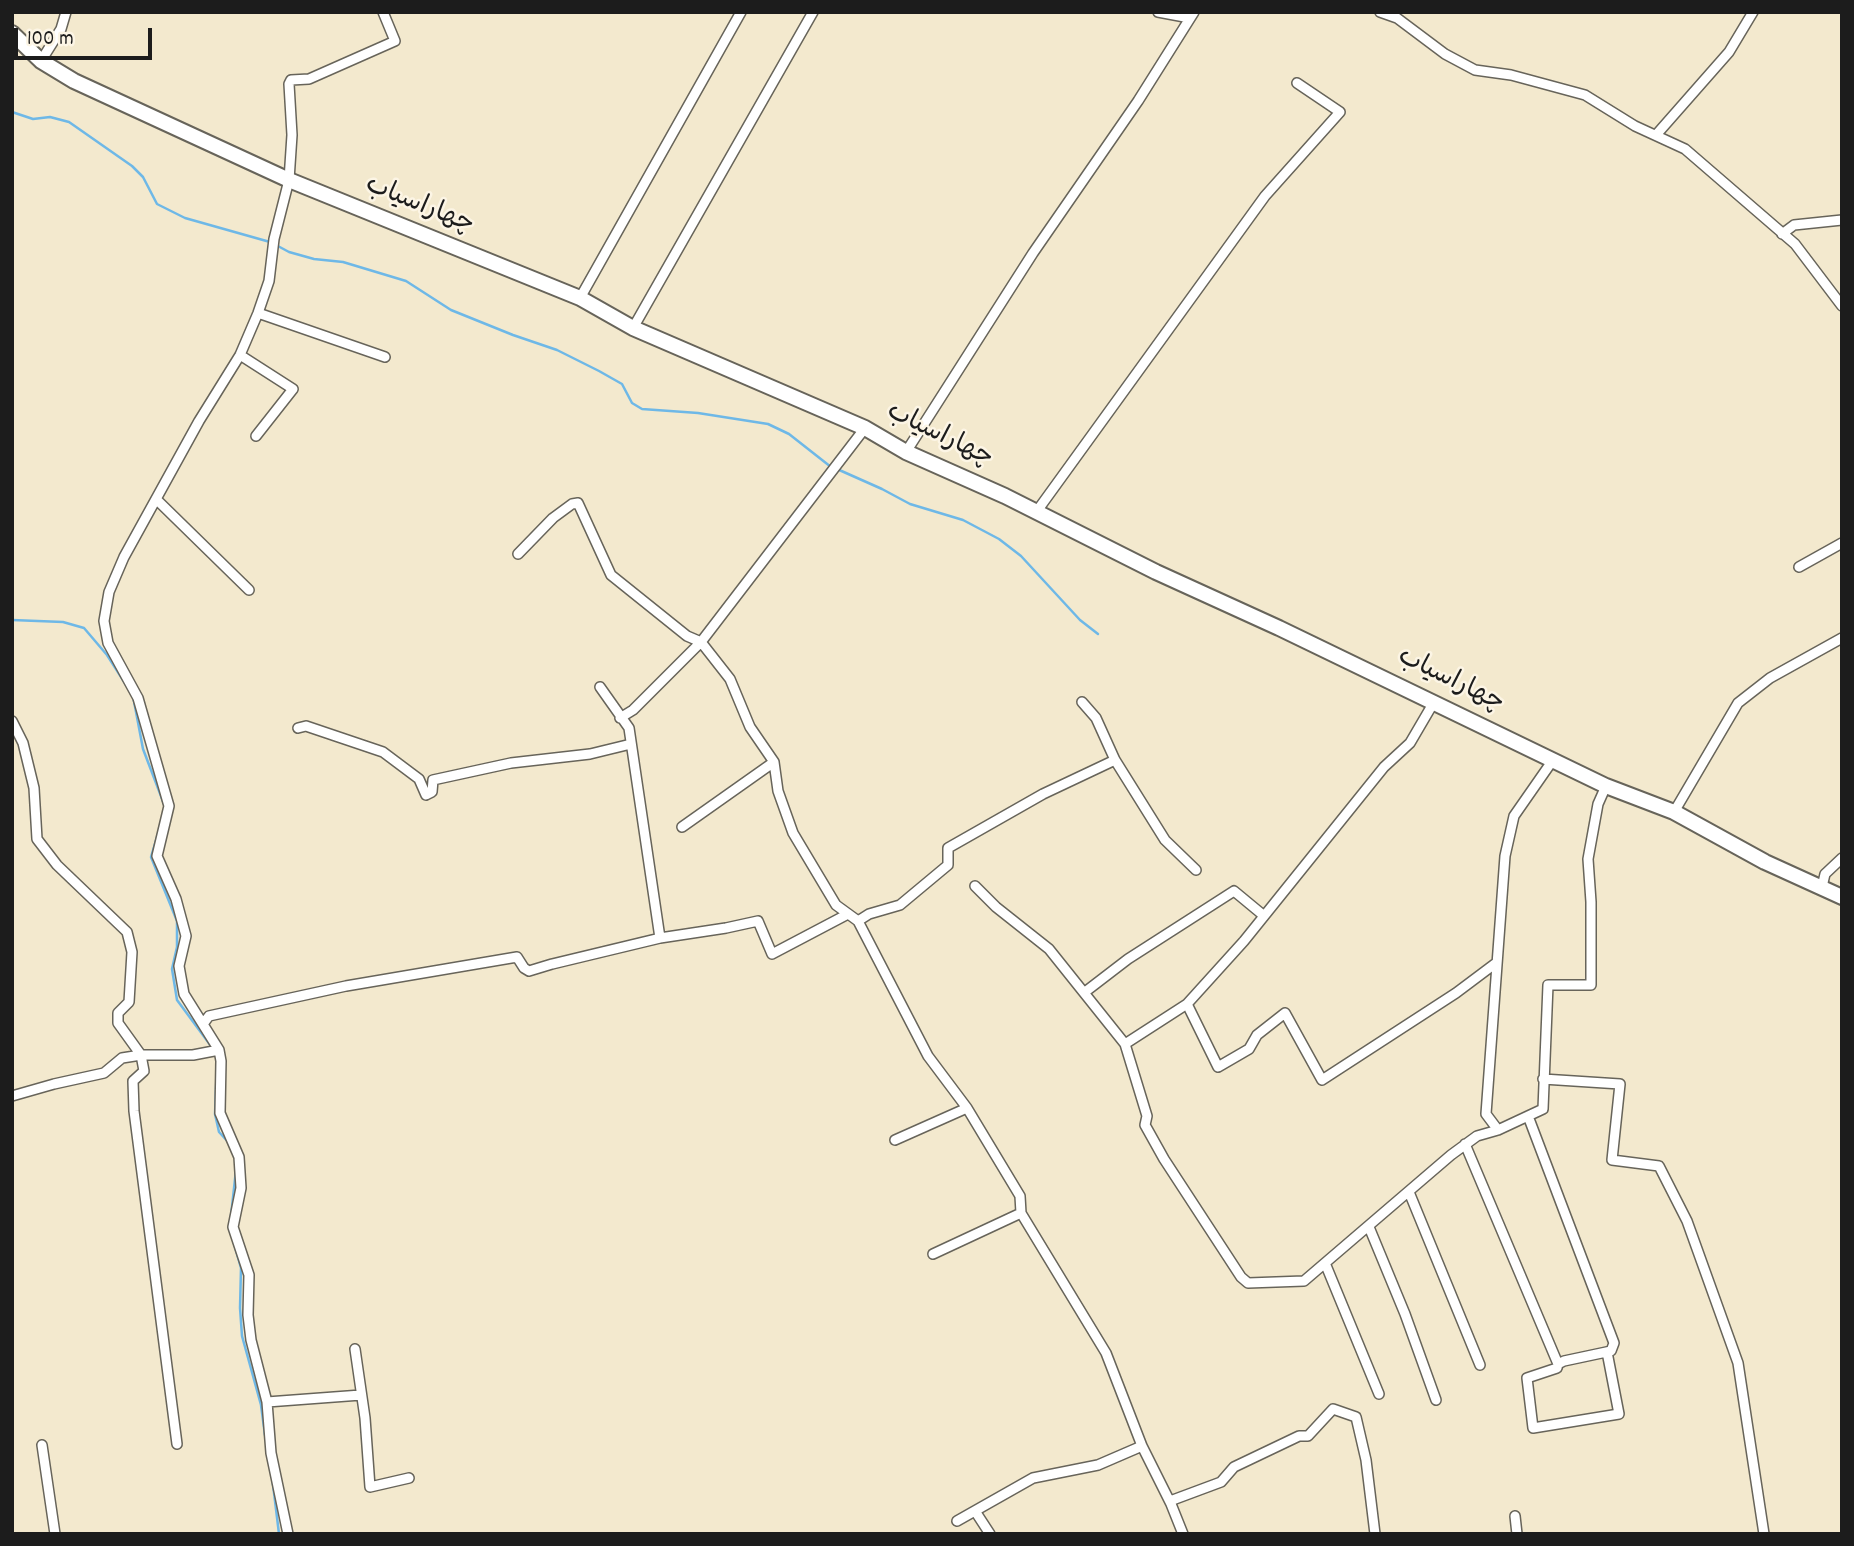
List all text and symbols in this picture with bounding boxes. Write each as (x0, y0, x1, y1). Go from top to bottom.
scale bar (18, 14, 156, 58)
text: 100 m (27, 25, 74, 55)
street label: چهاراسیاب (360, 171, 478, 243)
street label: چهاراسیاب (881, 398, 997, 476)
street label: چهاراسیاب (1392, 643, 1508, 721)

